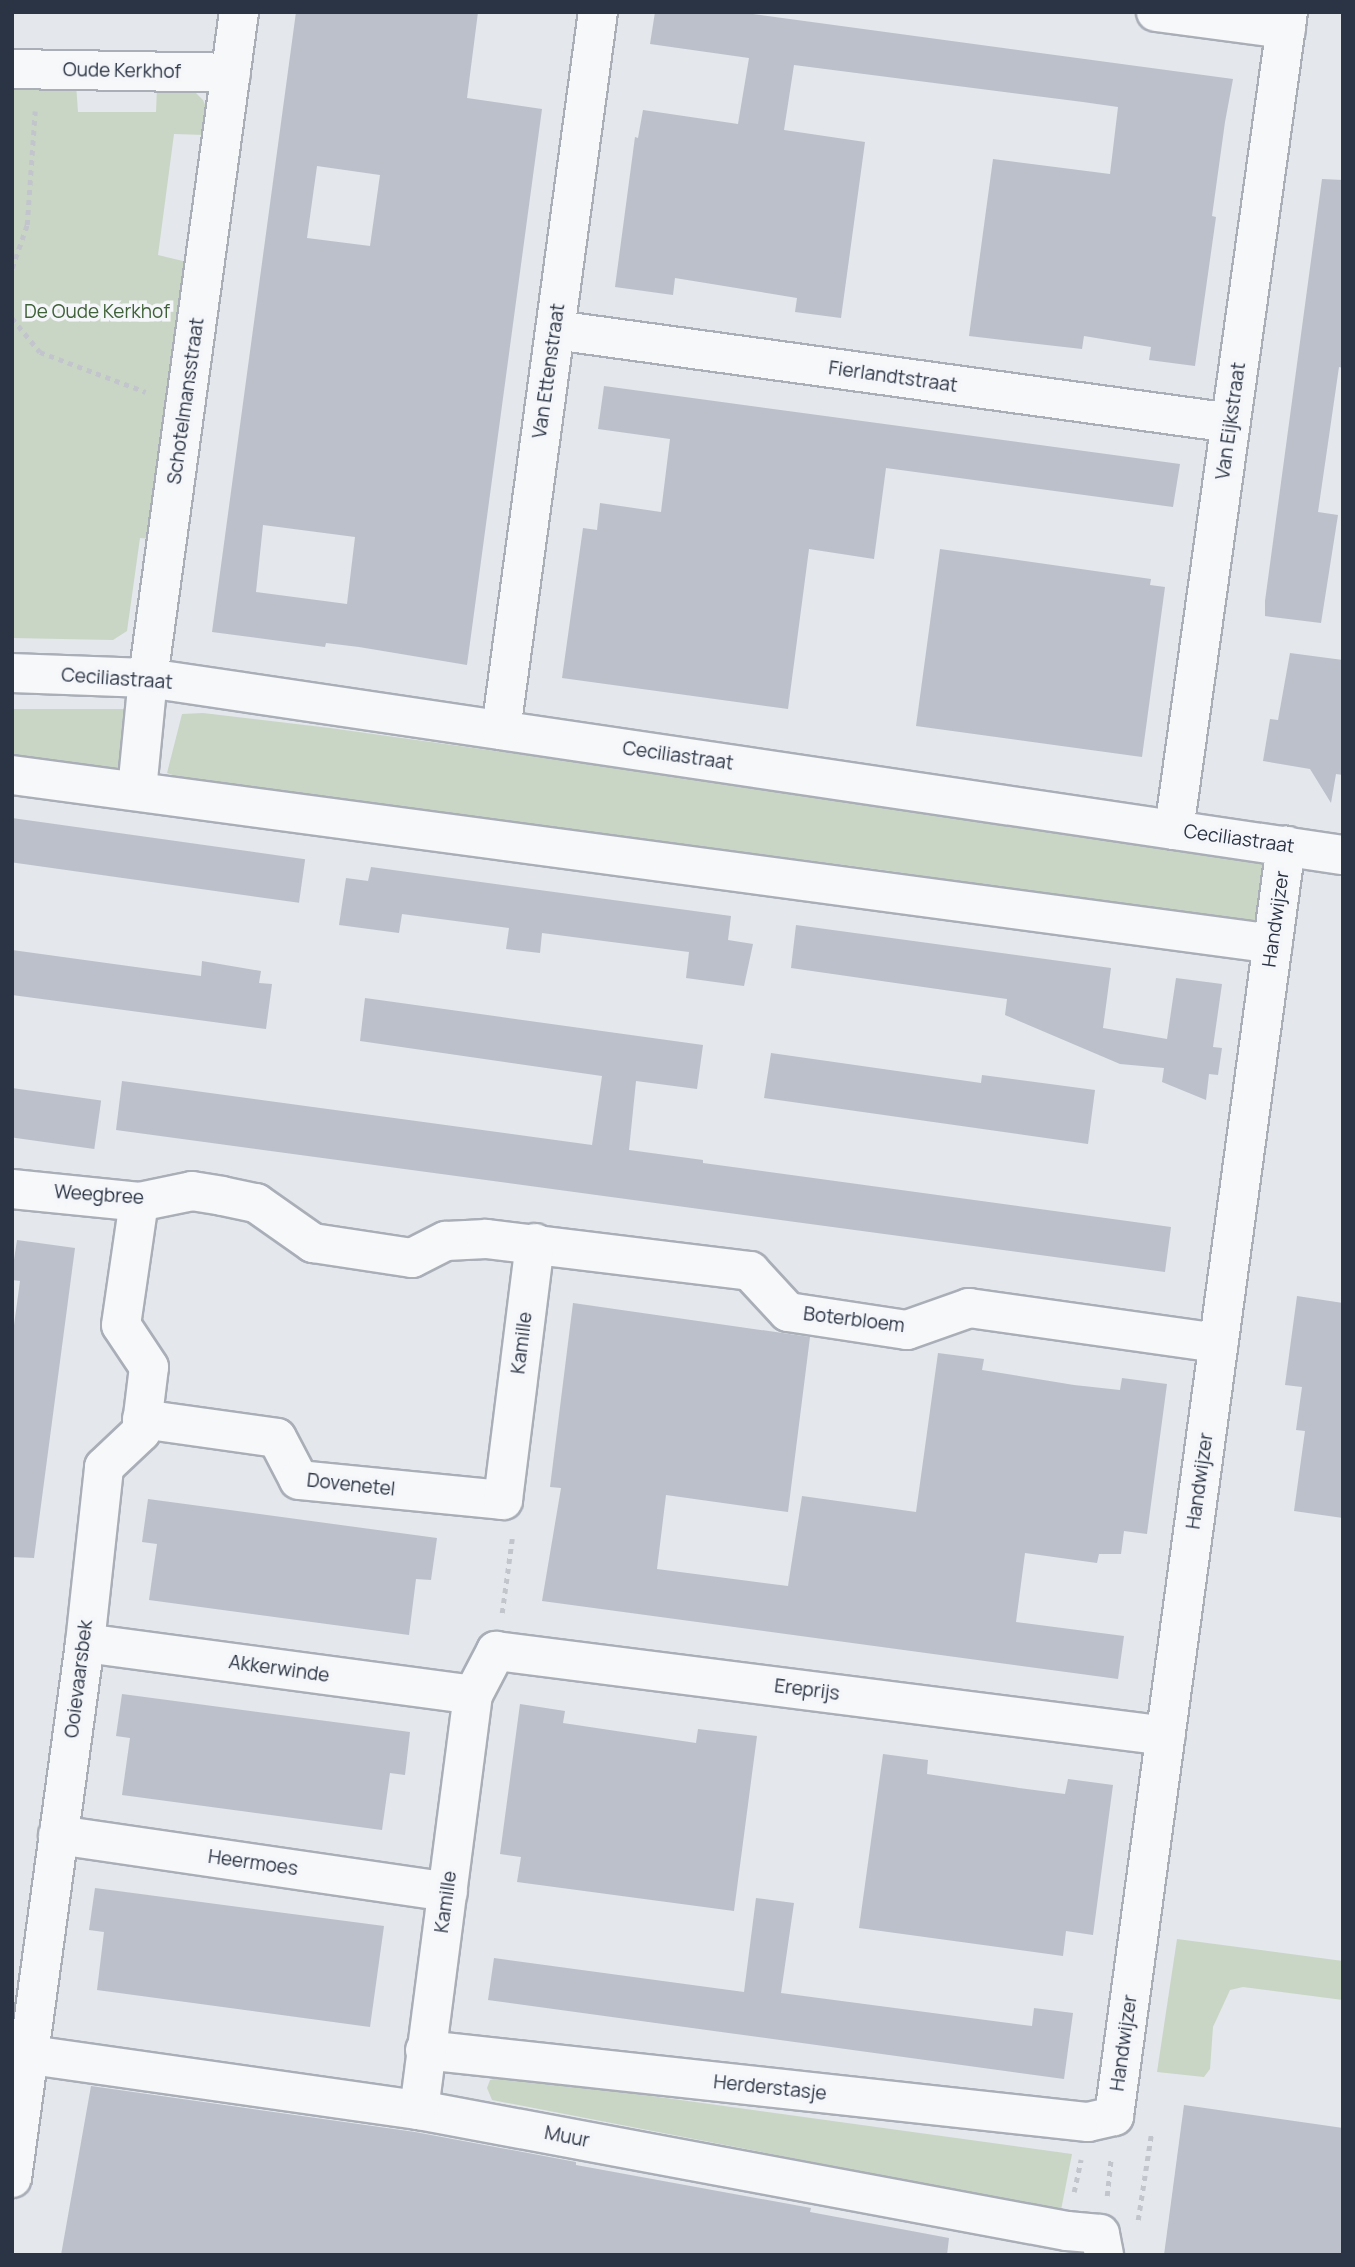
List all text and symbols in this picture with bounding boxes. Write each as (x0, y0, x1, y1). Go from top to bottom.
street label: Oude Kerkhof (63, 59, 181, 83)
park label: De Oude Kerkhof (24, 301, 170, 323)
street label: Van Ettenstraat (528, 302, 570, 440)
street label: Schotelmansstraat (163, 316, 209, 486)
street label: Fierlandtstraat (827, 357, 959, 397)
street label: Van Eijkstraat (1211, 361, 1251, 481)
street label: Ceciliastraat (61, 664, 173, 694)
street label: Ceciliastraat (621, 737, 735, 775)
street label: Ceciliastraat (1182, 820, 1296, 858)
street label: Handwijzer (1258, 869, 1294, 969)
street label: Weegbree (53, 1180, 145, 1210)
street label: Boterbloem (802, 1302, 906, 1338)
street label: Kamille (507, 1311, 537, 1375)
street label: Handwijzer (1182, 1431, 1218, 1531)
street label: Dovenetel (306, 1469, 396, 1501)
street label: Ooievaarsbek (60, 1619, 98, 1739)
street label: Akkerwinde (227, 1651, 331, 1687)
street label: Ereprijs (773, 1675, 841, 1705)
street label: Heermoes (207, 1845, 299, 1881)
street label: Kamille (430, 1870, 462, 1934)
street label: Handwijzer (1106, 1993, 1142, 2093)
street label: Herderstasje (712, 2071, 828, 2105)
street label: Muur (543, 2121, 591, 2153)

